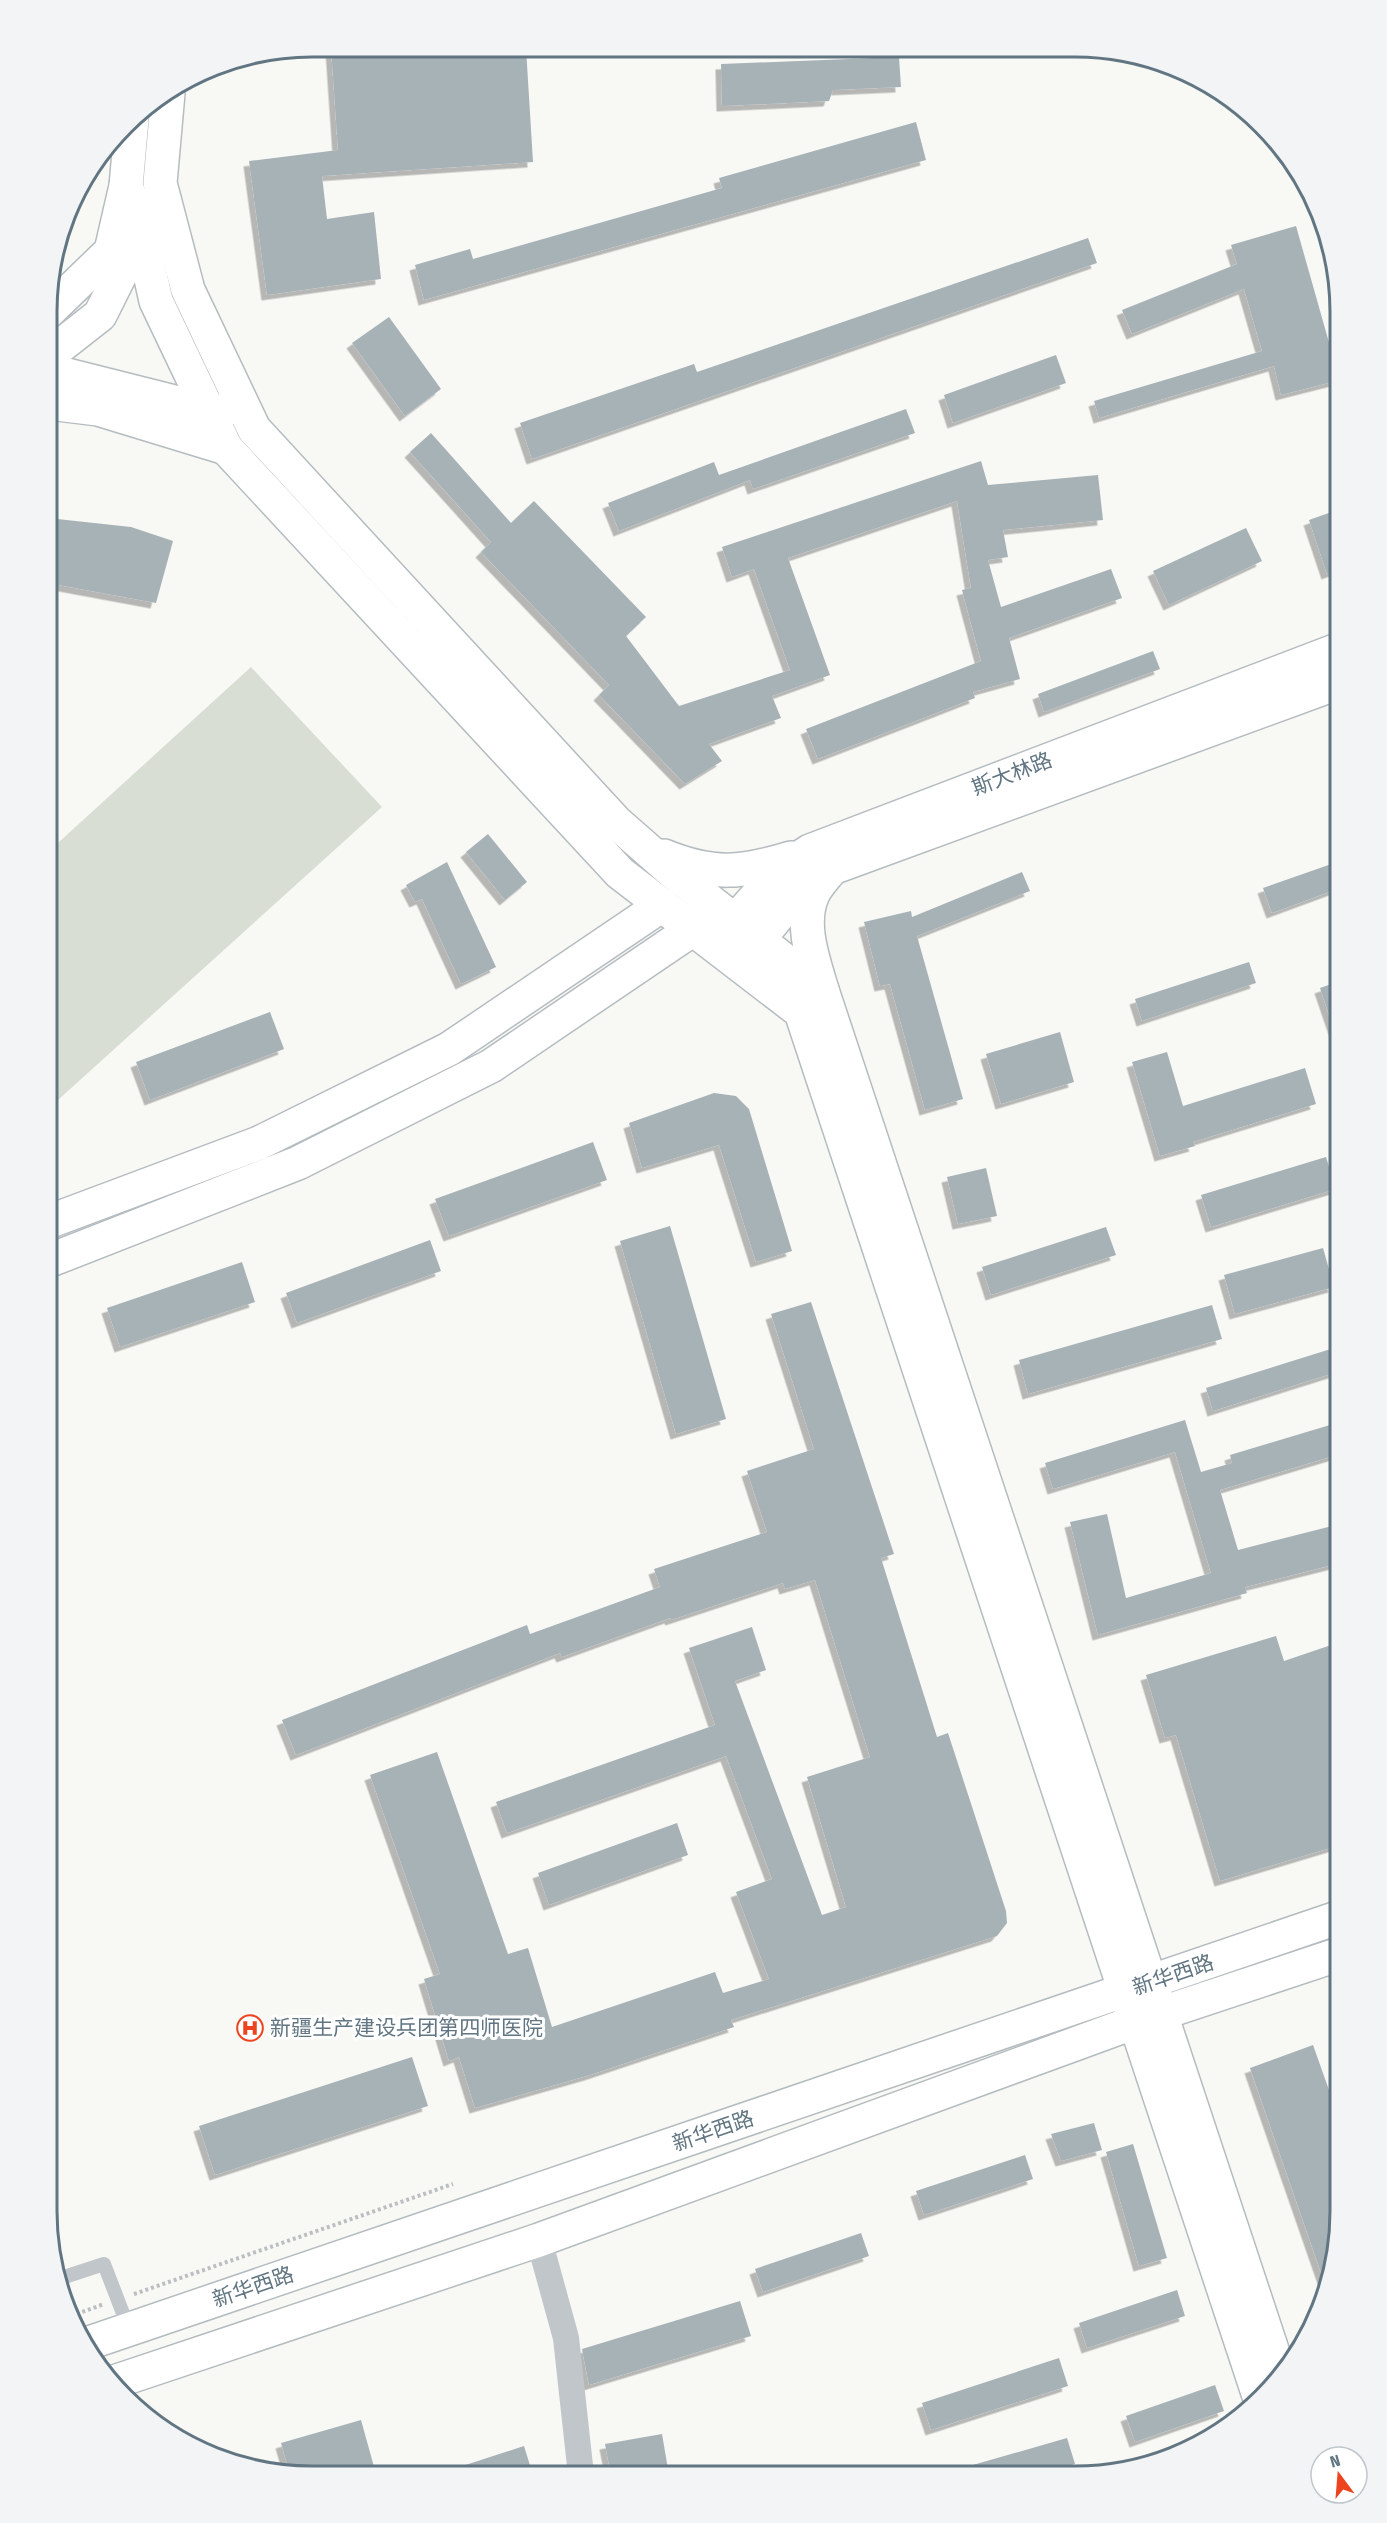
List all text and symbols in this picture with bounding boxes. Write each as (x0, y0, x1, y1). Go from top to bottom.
street label: 斯大林路 (968, 747, 1056, 801)
street label: 新华西路 (1129, 1949, 1217, 2001)
hospital icon: 新疆生产建设兵团第四师医院 (235, 2013, 265, 2043)
place label: 新疆生产建设兵团第四师医院 (270, 2015, 543, 2041)
street label: 新华西路 (669, 2105, 757, 2157)
street label: 新华西路 (209, 2261, 297, 2313)
north arrow (1309, 2445, 1369, 2505)
text: N (1328, 2451, 1342, 2472)

